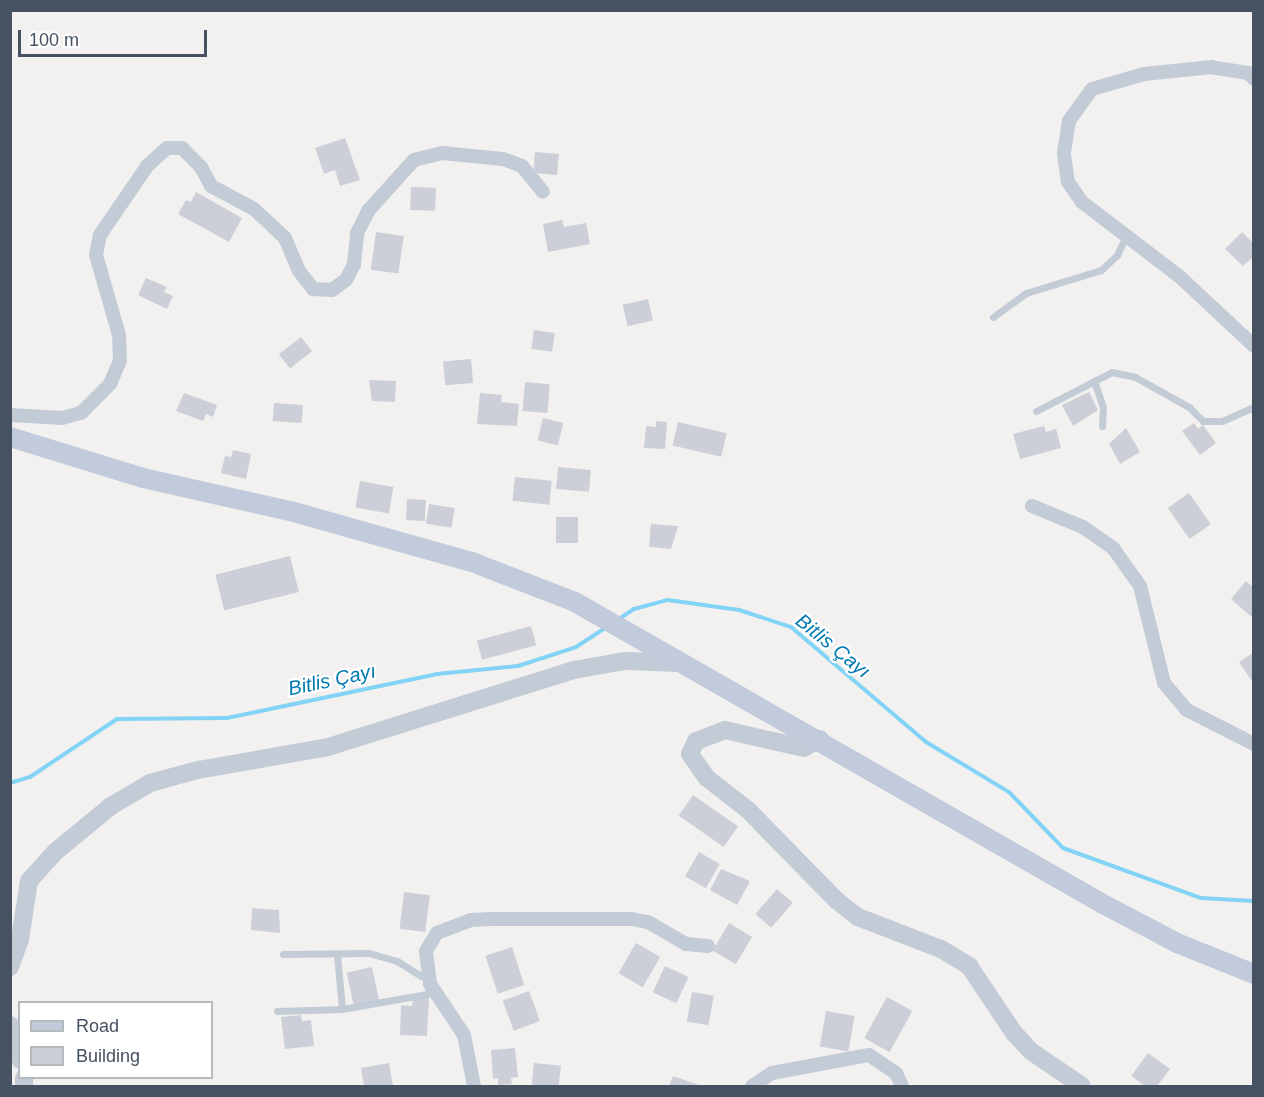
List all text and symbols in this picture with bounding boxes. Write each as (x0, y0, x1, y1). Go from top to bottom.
scale bar (21, 18, 210, 56)
text: 100 m (29, 30, 79, 50)
water label: Bitlis Çayı (791, 609, 875, 683)
water label: Bitlis Çayı (286, 659, 378, 701)
legend (18, 1001, 213, 1079)
text: Road (76, 1016, 119, 1036)
text: Building (76, 1046, 140, 1066)

